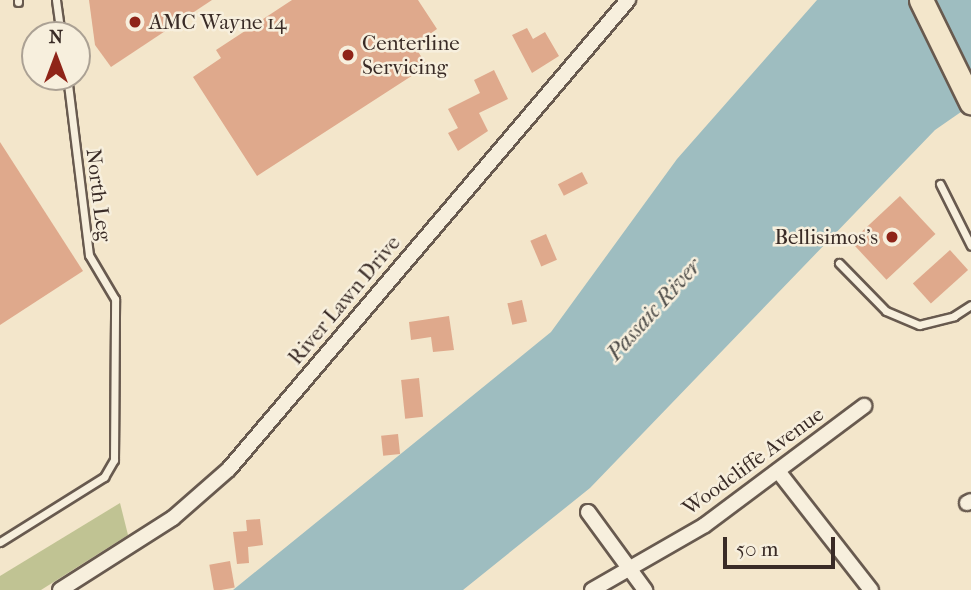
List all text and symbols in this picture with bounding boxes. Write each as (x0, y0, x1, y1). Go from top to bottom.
place label: AMC Wayne 14 (149, 9, 287, 35)
marker: AMC Wayne 14 (127, 14, 143, 30)
north arrow (21, 21, 91, 91)
text: N (49, 26, 63, 48)
place label: Centerline Servicing (362, 30, 460, 80)
marker: Centerline Servicing (340, 47, 356, 63)
street label: North Leg (81, 147, 117, 243)
place label: Bellisimos's (774, 224, 878, 250)
marker: Bellisimos's (884, 229, 900, 245)
street label: River Lawn Drive (283, 230, 405, 370)
water label: Passaic River (601, 253, 707, 367)
street label: Woodcliffe Avenue (678, 401, 828, 521)
scale bar (726, 524, 838, 568)
text: 50 m (736, 537, 779, 561)

